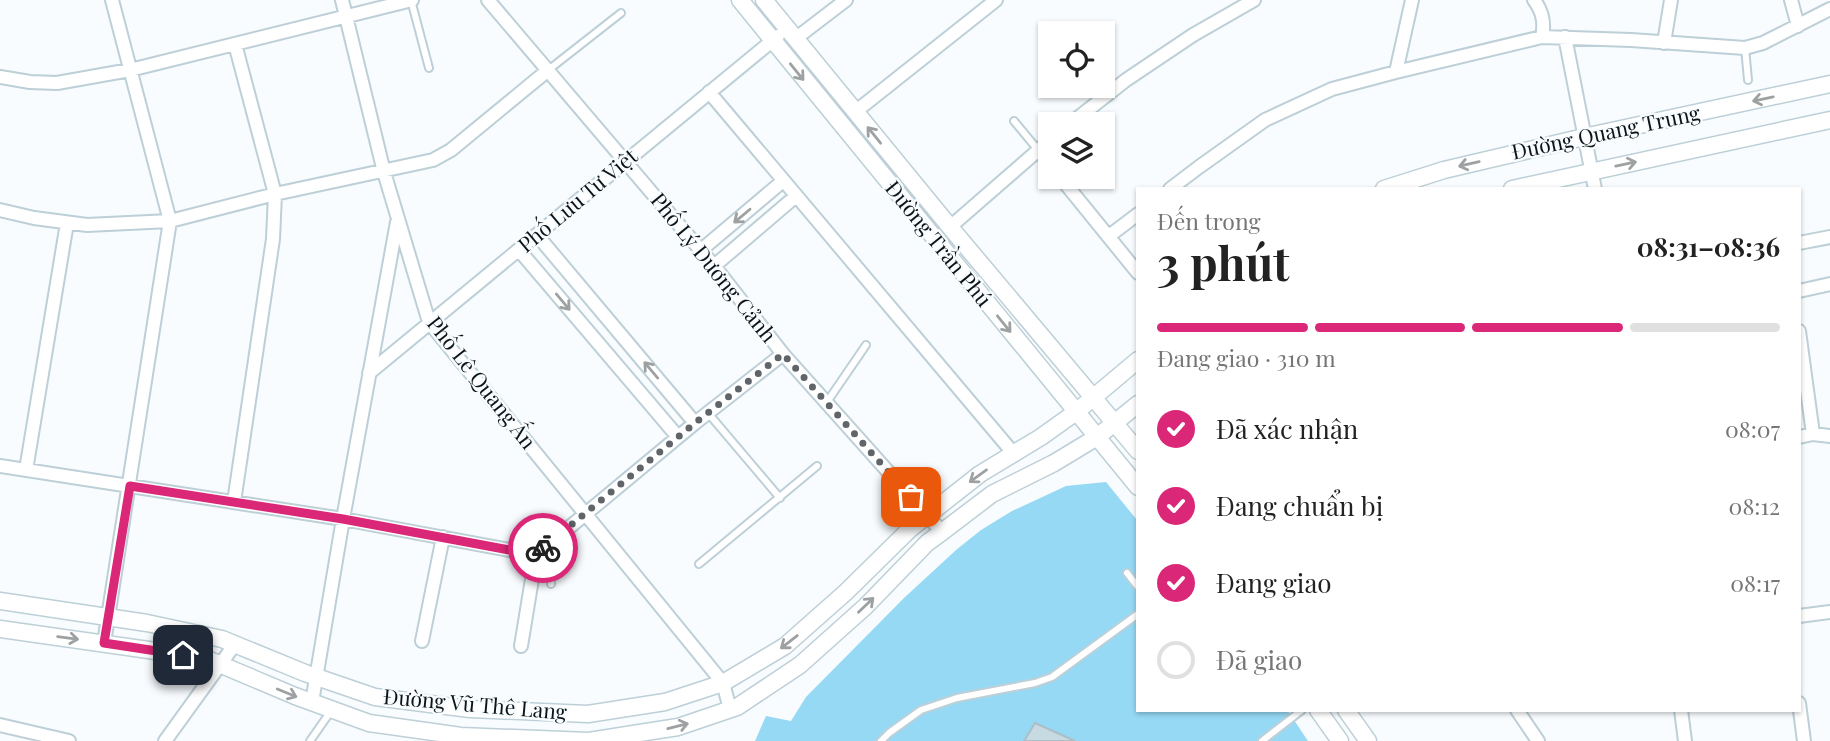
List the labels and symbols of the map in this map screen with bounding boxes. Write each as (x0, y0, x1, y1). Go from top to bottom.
one-way arrow (790, 63, 805, 81)
one-way arrow (1752, 92, 1775, 106)
street label: Đường Quang Trung (1509, 97, 1702, 165)
one-way arrow (867, 127, 882, 145)
street label: Phố Lưu Tư Việt (511, 141, 643, 258)
one-way arrow (1614, 156, 1637, 170)
one-way arrow (1458, 158, 1481, 171)
street label: Đường Trần Phú (880, 174, 999, 312)
street label: Phố Lý Dương Cảnh (646, 186, 784, 348)
one-way arrow (733, 208, 751, 224)
one-way arrow (555, 293, 571, 311)
street label: Phố Lê Quang Ấn (422, 308, 545, 454)
one-way arrow (996, 315, 1012, 333)
one-way arrow (643, 362, 659, 380)
pin (881, 467, 941, 527)
one-way arrow (969, 469, 988, 483)
courier (508, 513, 578, 583)
one-way arrow (858, 596, 875, 613)
pin (153, 625, 213, 685)
one-way arrow (56, 632, 78, 645)
one-way arrow (780, 634, 798, 649)
street label: Đường Vũ Thê Lang (382, 681, 568, 725)
one-way arrow (275, 687, 297, 700)
one-way arrow (666, 719, 689, 732)

